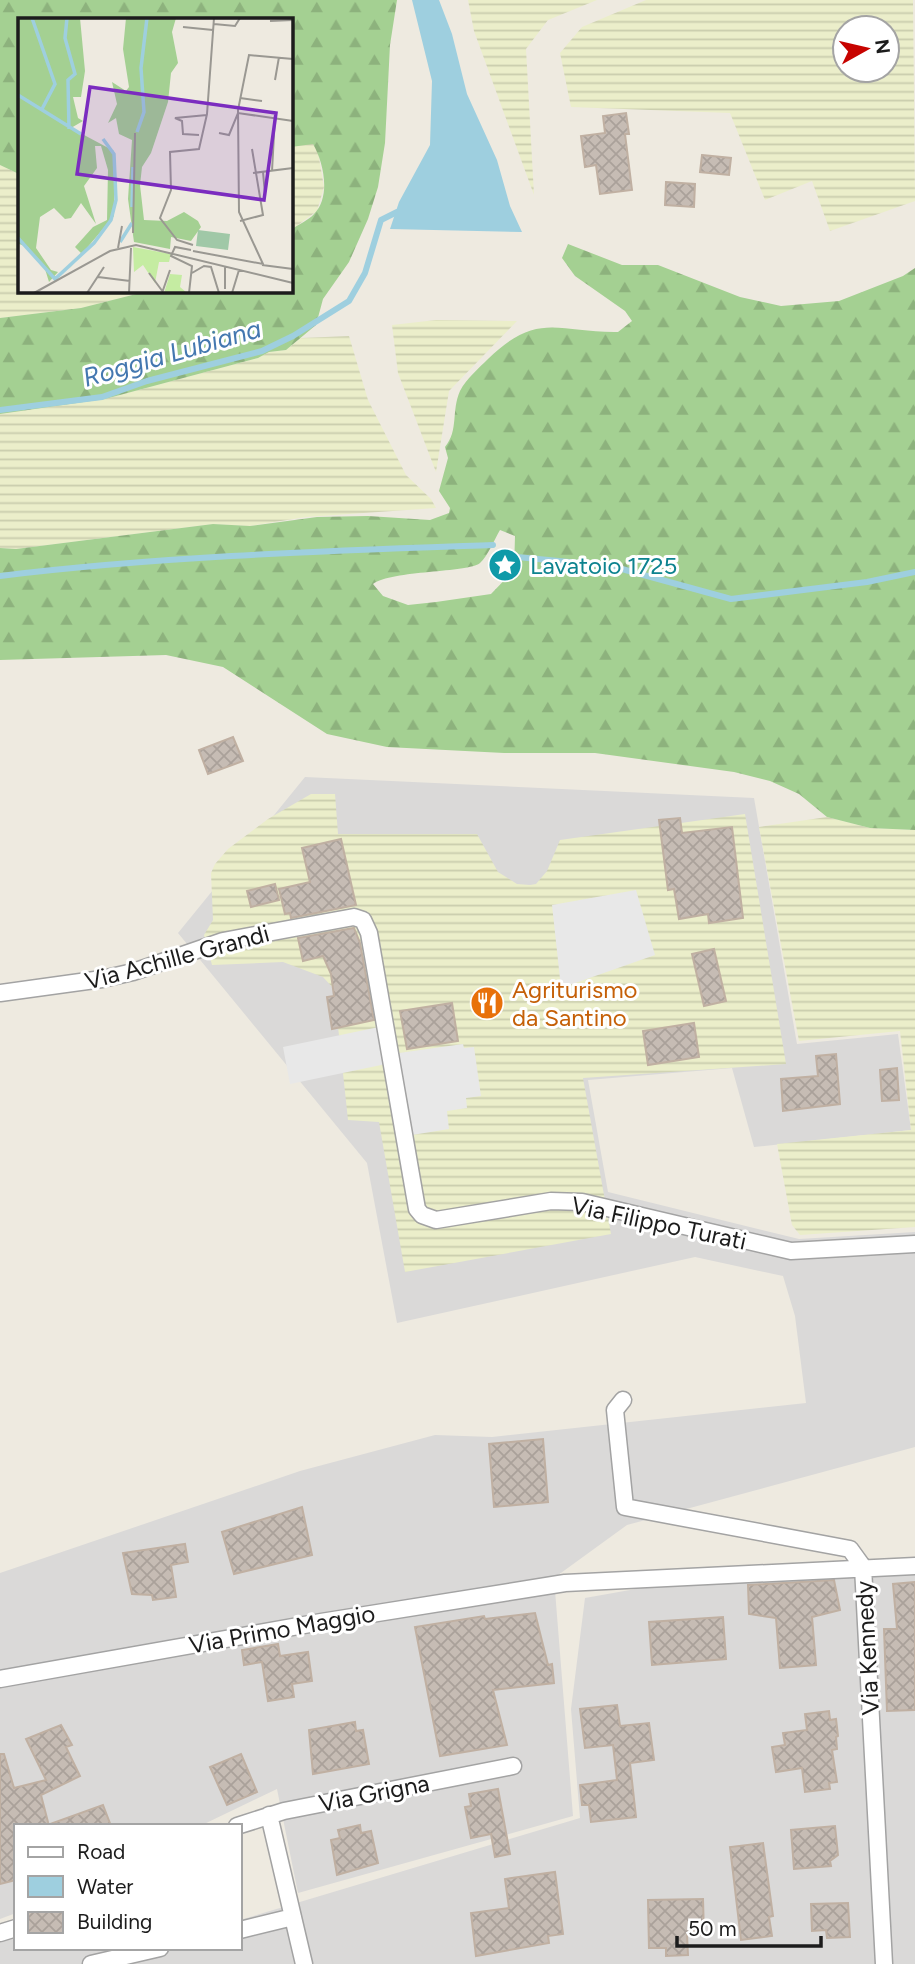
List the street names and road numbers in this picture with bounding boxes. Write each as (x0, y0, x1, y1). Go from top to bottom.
street label: Via Achille Grandi (82, 918, 272, 996)
street label: Via Filippo Turati (569, 1190, 749, 1256)
street label: Via Kennedy (849, 1580, 885, 1716)
street label: Via Primo Maggio (187, 1598, 377, 1660)
street label: Via Grigna (316, 1768, 432, 1818)

